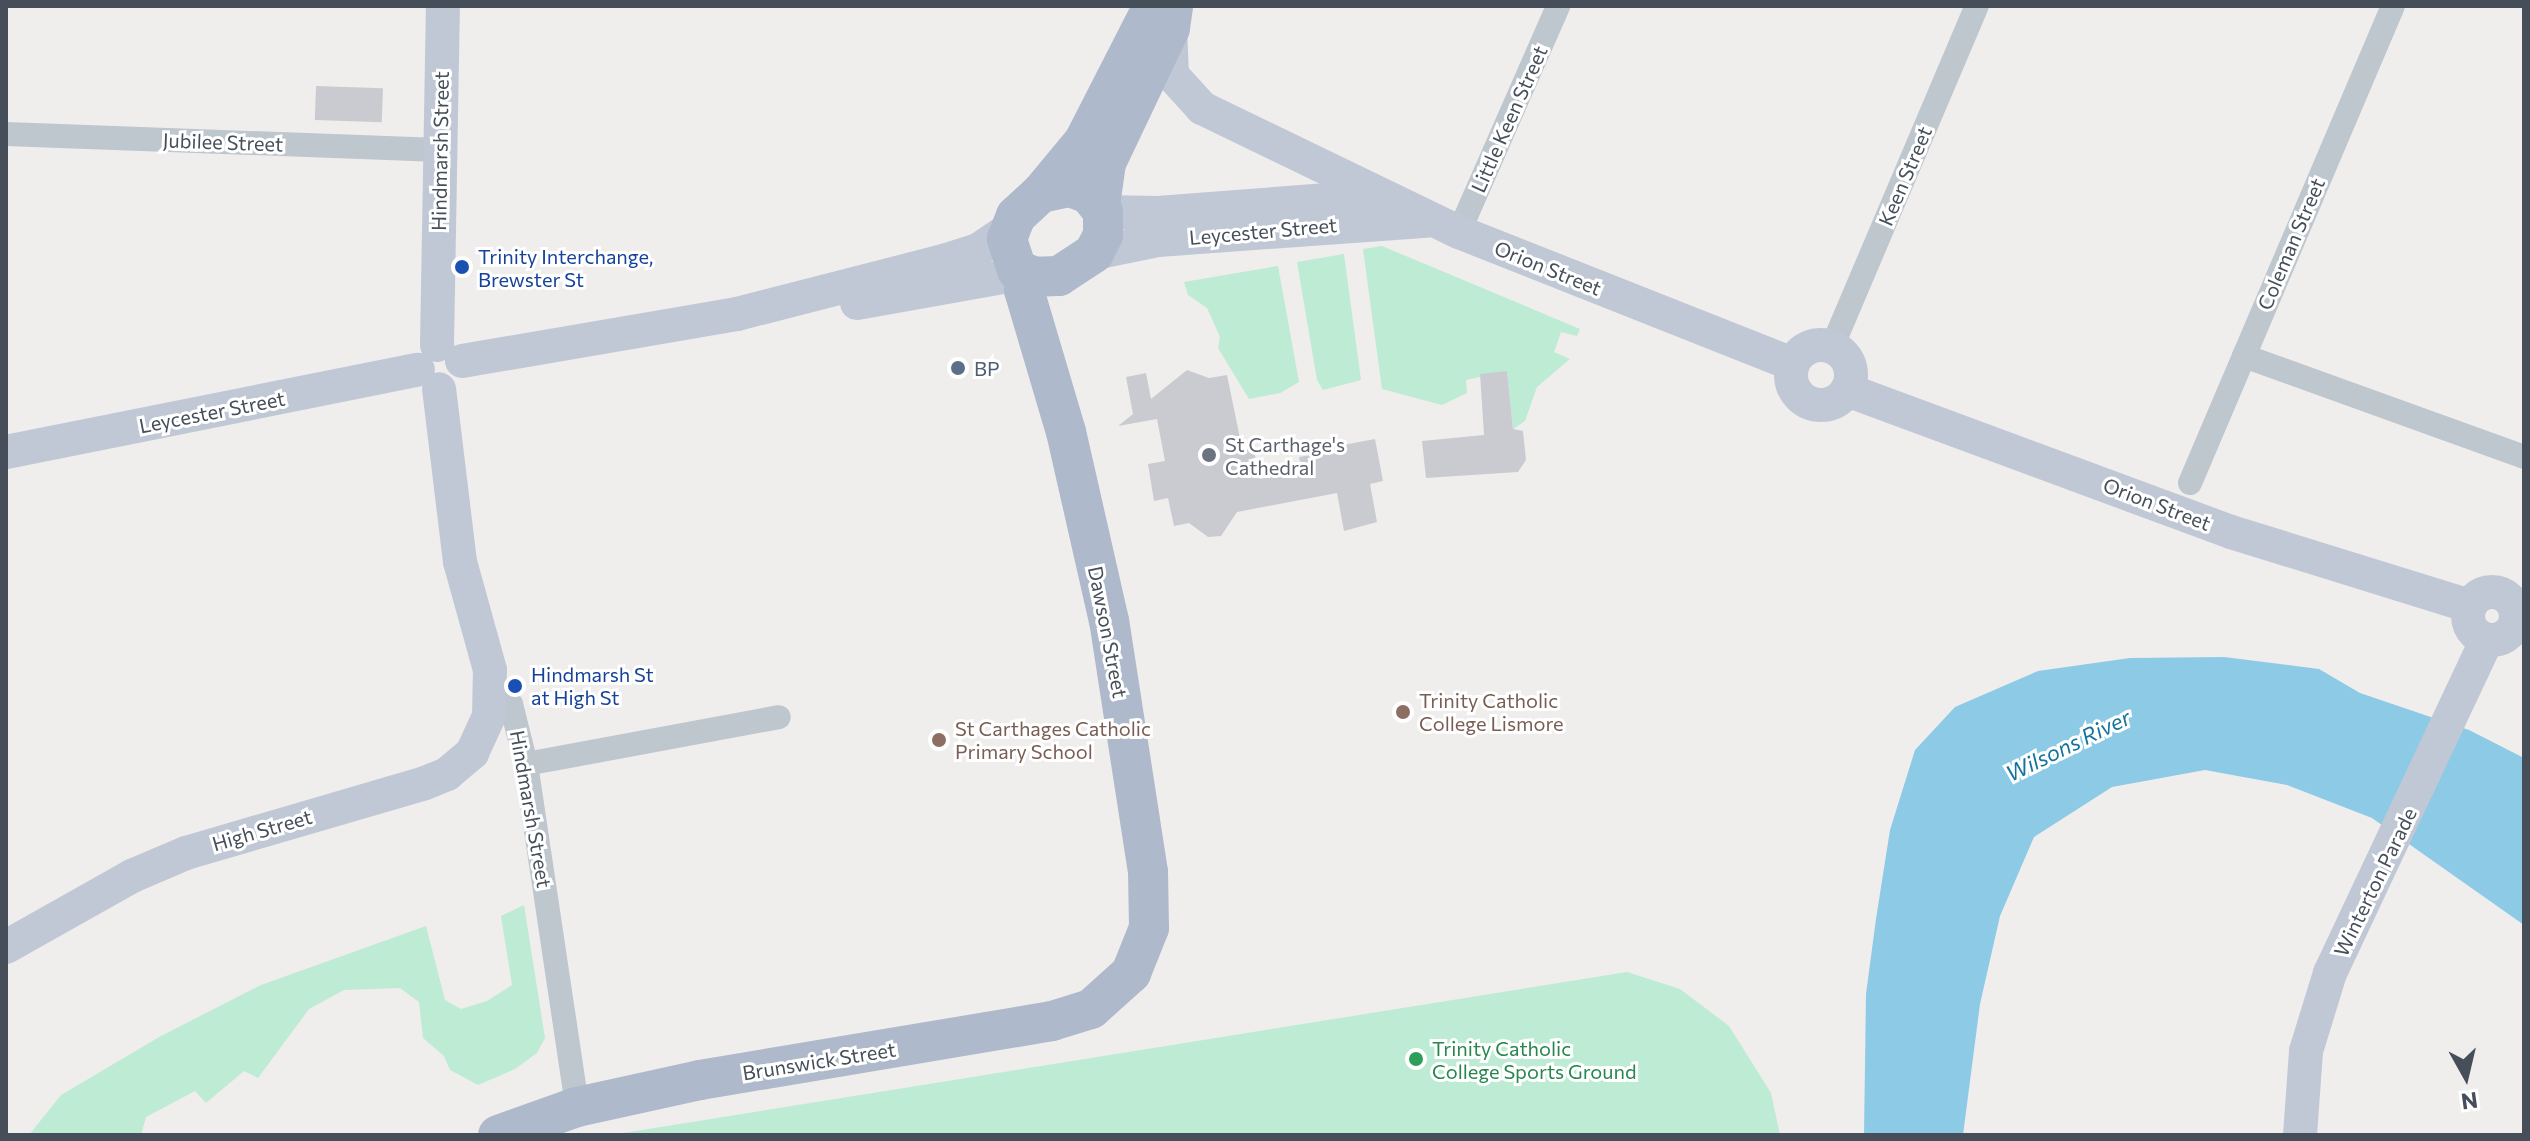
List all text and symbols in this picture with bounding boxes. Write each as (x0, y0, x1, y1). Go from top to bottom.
street label: Little Keen Street (1466, 42, 1552, 196)
street label: Hindmarsh Street (427, 71, 453, 231)
street label: Keen Street (1873, 123, 1937, 229)
street label: Jubilee Street (162, 128, 284, 156)
street label: Coleman Street (2252, 174, 2330, 314)
street label: Leycester Street (1188, 213, 1338, 249)
street label: Orion Street (1491, 236, 1605, 300)
place label: Trinity Interchange, Brewster St (478, 244, 653, 291)
marker: Trinity Interchange, Brewster St (453, 258, 471, 276)
place label: BP (974, 356, 999, 380)
marker: BP (949, 359, 967, 377)
street label: Leycester Street (137, 386, 287, 438)
place label: St Carthage's Cathedral (1225, 432, 1345, 479)
marker: St Carthage's Cathedral (1200, 446, 1218, 464)
street label: Orion Street (2100, 473, 2214, 535)
street label: Dawson Street (1083, 564, 1133, 700)
place label: Hindmarsh St at High St (531, 662, 654, 709)
marker: Hindmarsh St at High St (506, 677, 524, 695)
place label: Trinity Catholic College Lismore (1419, 688, 1564, 735)
marker: Trinity Catholic College Lismore (1394, 703, 1412, 721)
water label: Wilsons River (2001, 703, 2135, 787)
place label: St Carthages Catholic Primary School (955, 716, 1151, 763)
street label: Hindmarsh Street (505, 728, 557, 890)
marker: St Carthages Catholic Primary School (930, 731, 948, 749)
street label: High Street (209, 804, 315, 856)
street label: Winterton Parade (2329, 804, 2421, 960)
place label: Trinity Catholic College Sports Ground (1432, 1036, 1636, 1083)
street label: Brunswick Street (741, 1037, 897, 1085)
north arrow (2426, 1037, 2506, 1117)
marker: Trinity Catholic College Sports Ground (1407, 1050, 1425, 1068)
text: N (2459, 1087, 2479, 1116)

